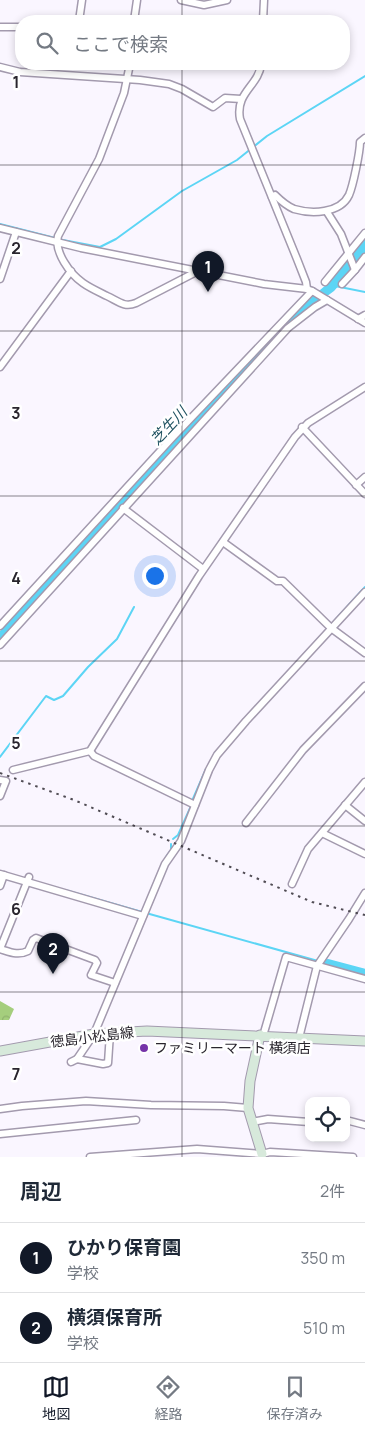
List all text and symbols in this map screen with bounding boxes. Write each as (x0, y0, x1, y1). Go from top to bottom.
search box (15, 15, 350, 70)
icon: search (33, 29, 61, 57)
text: ここで検索 (73, 31, 168, 57)
text: 1 (12, 71, 20, 93)
text: 2 (11, 237, 21, 259)
pin: 1 (192, 251, 224, 292)
water label: 芝生川 (146, 401, 193, 449)
text: 3 (11, 402, 21, 424)
your location (142, 563, 168, 589)
text: 4 (11, 567, 21, 589)
text: 5 (11, 732, 21, 754)
text: 6 (11, 898, 21, 920)
pin: 2 (37, 933, 69, 974)
street label: 徳島小松島線 (49, 1022, 135, 1051)
place label: ファミリーマート 横須店 (154, 1038, 311, 1057)
marker: ファミリーマート 横須店 (138, 1042, 150, 1054)
text: 7 (12, 1063, 20, 1085)
map controls (305, 1097, 350, 1142)
button: locate (305, 1097, 350, 1142)
text: 周辺 (20, 1177, 62, 1205)
text: 2件 (320, 1180, 345, 1202)
text: ひかり保育園 (67, 1234, 181, 1260)
text: 1 (32, 1247, 40, 1269)
text: 350 m (300, 1247, 345, 1269)
text: 学校 (67, 1262, 99, 1284)
text: 横須保育所 (67, 1304, 162, 1330)
text: 2 (31, 1317, 41, 1339)
text: 510 m (303, 1317, 345, 1339)
text: 学校 (67, 1332, 99, 1354)
tab: 地図 (42, 1373, 70, 1423)
tab: 経路 (154, 1373, 182, 1423)
tab: 保存済み (267, 1373, 323, 1423)

